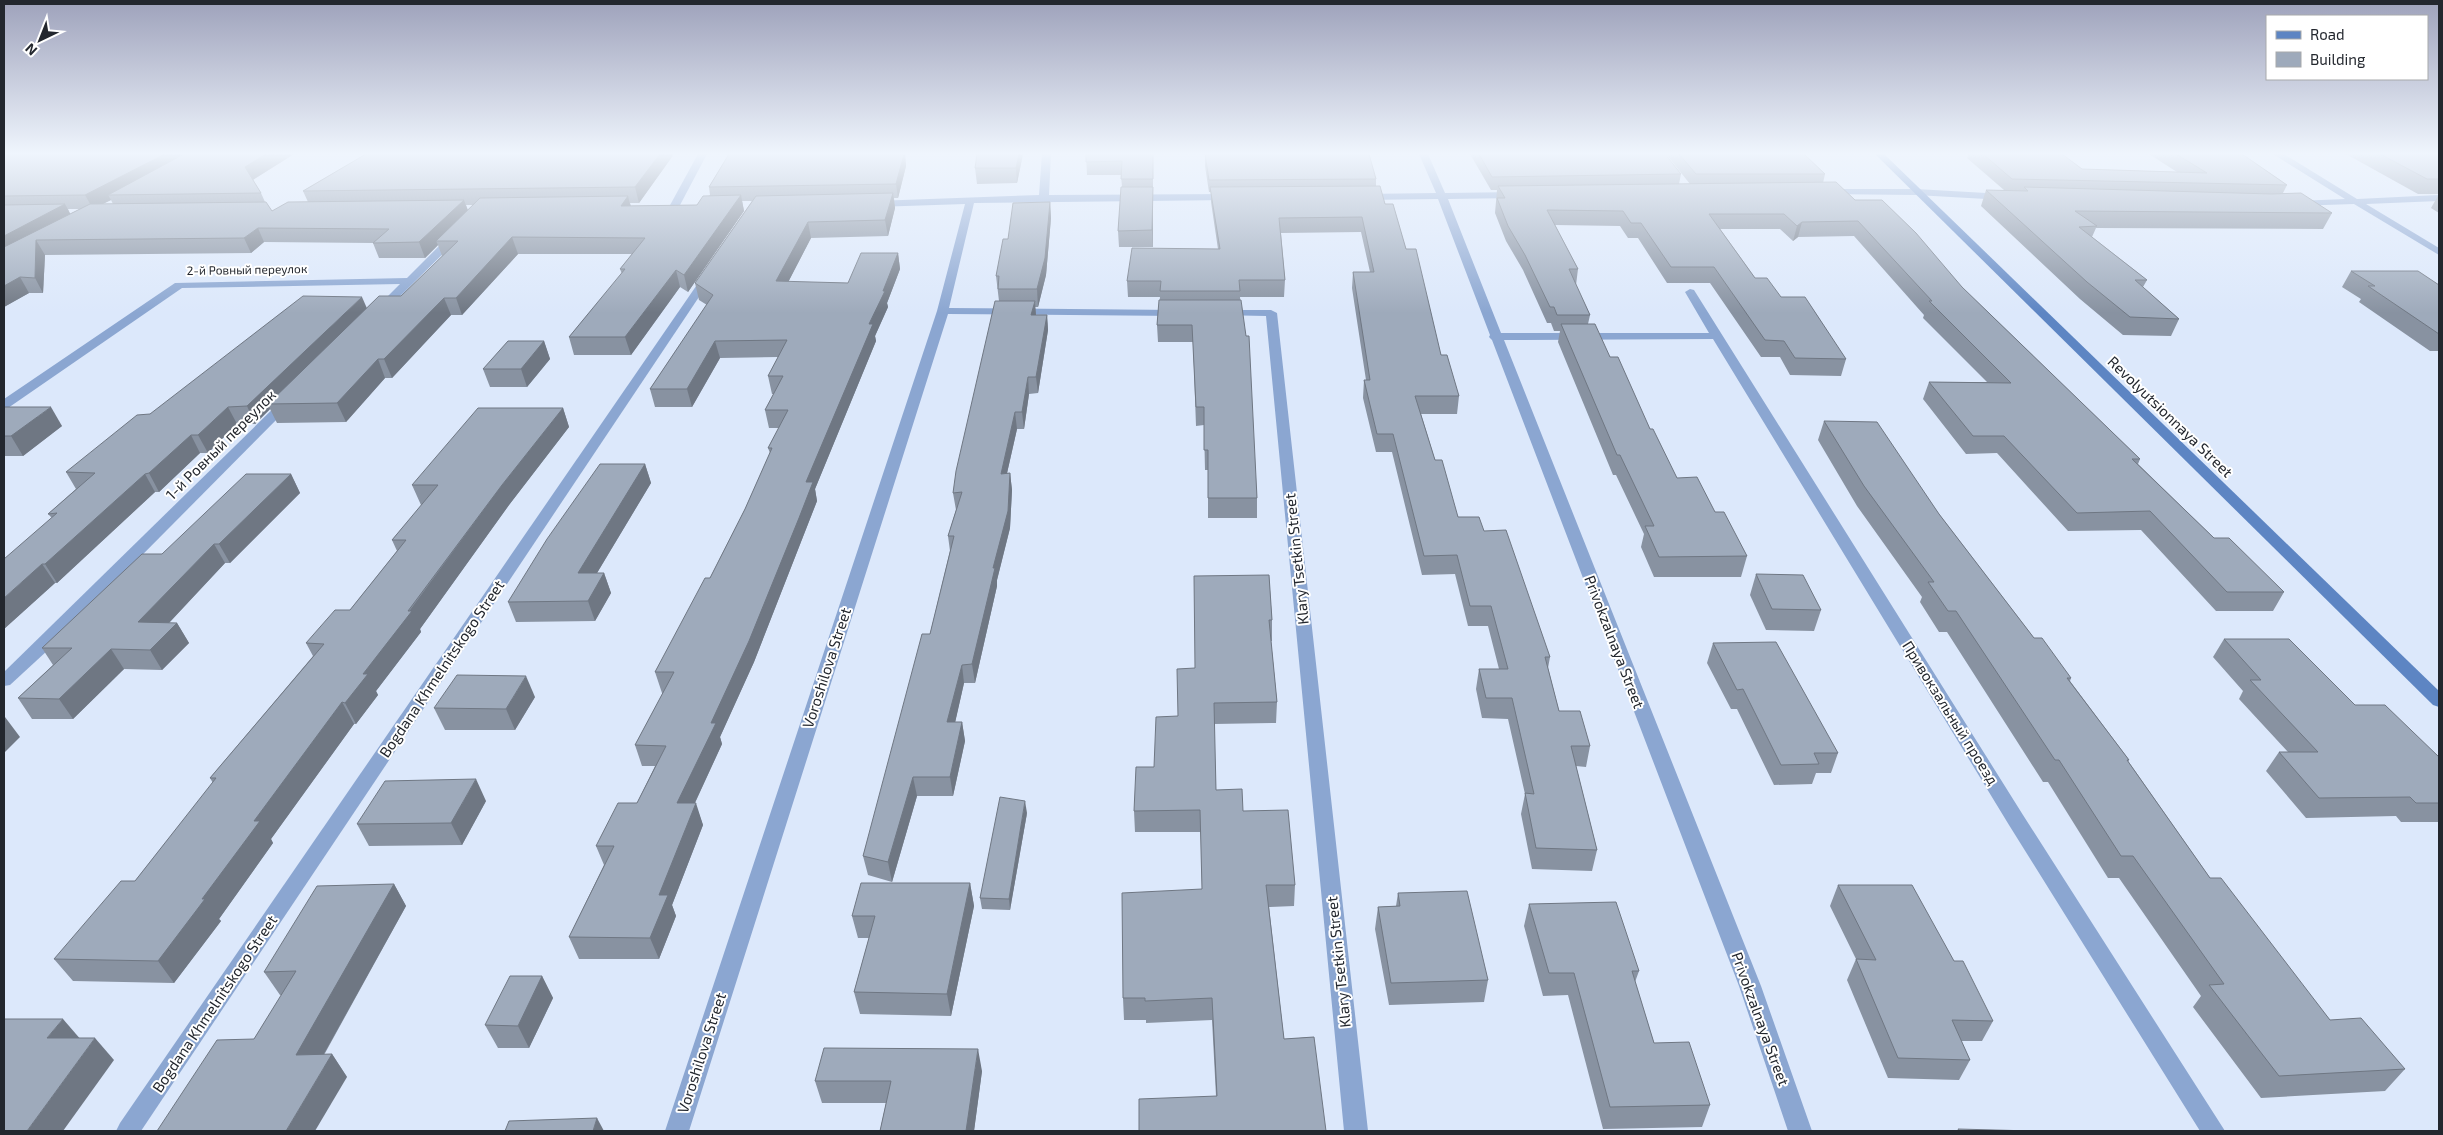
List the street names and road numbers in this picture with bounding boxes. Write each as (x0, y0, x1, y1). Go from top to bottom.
street label: 2-й Ровный переулок (187, 261, 308, 278)
street label: Revolyutsionnaya Street (2105, 352, 2237, 481)
street label: 1-й Ровный переулок (162, 386, 280, 504)
street label: Klary Tsetkin Street (1280, 492, 1312, 626)
street label: Privokzalnaya Street (1581, 573, 1649, 711)
street label: Bogdana Khmelnitskogo Street (375, 576, 508, 761)
street label: Voroshilova Street (798, 605, 854, 730)
street label: Привокзальный проезд (1899, 637, 2003, 788)
street label: Klary Tsetkin Street (1322, 895, 1354, 1029)
street label: Bogdana Khmelnitskogo Street (148, 911, 281, 1096)
street label: Privokzalnaya Street (1728, 949, 1794, 1088)
street label: Voroshilova Street (673, 990, 729, 1115)

